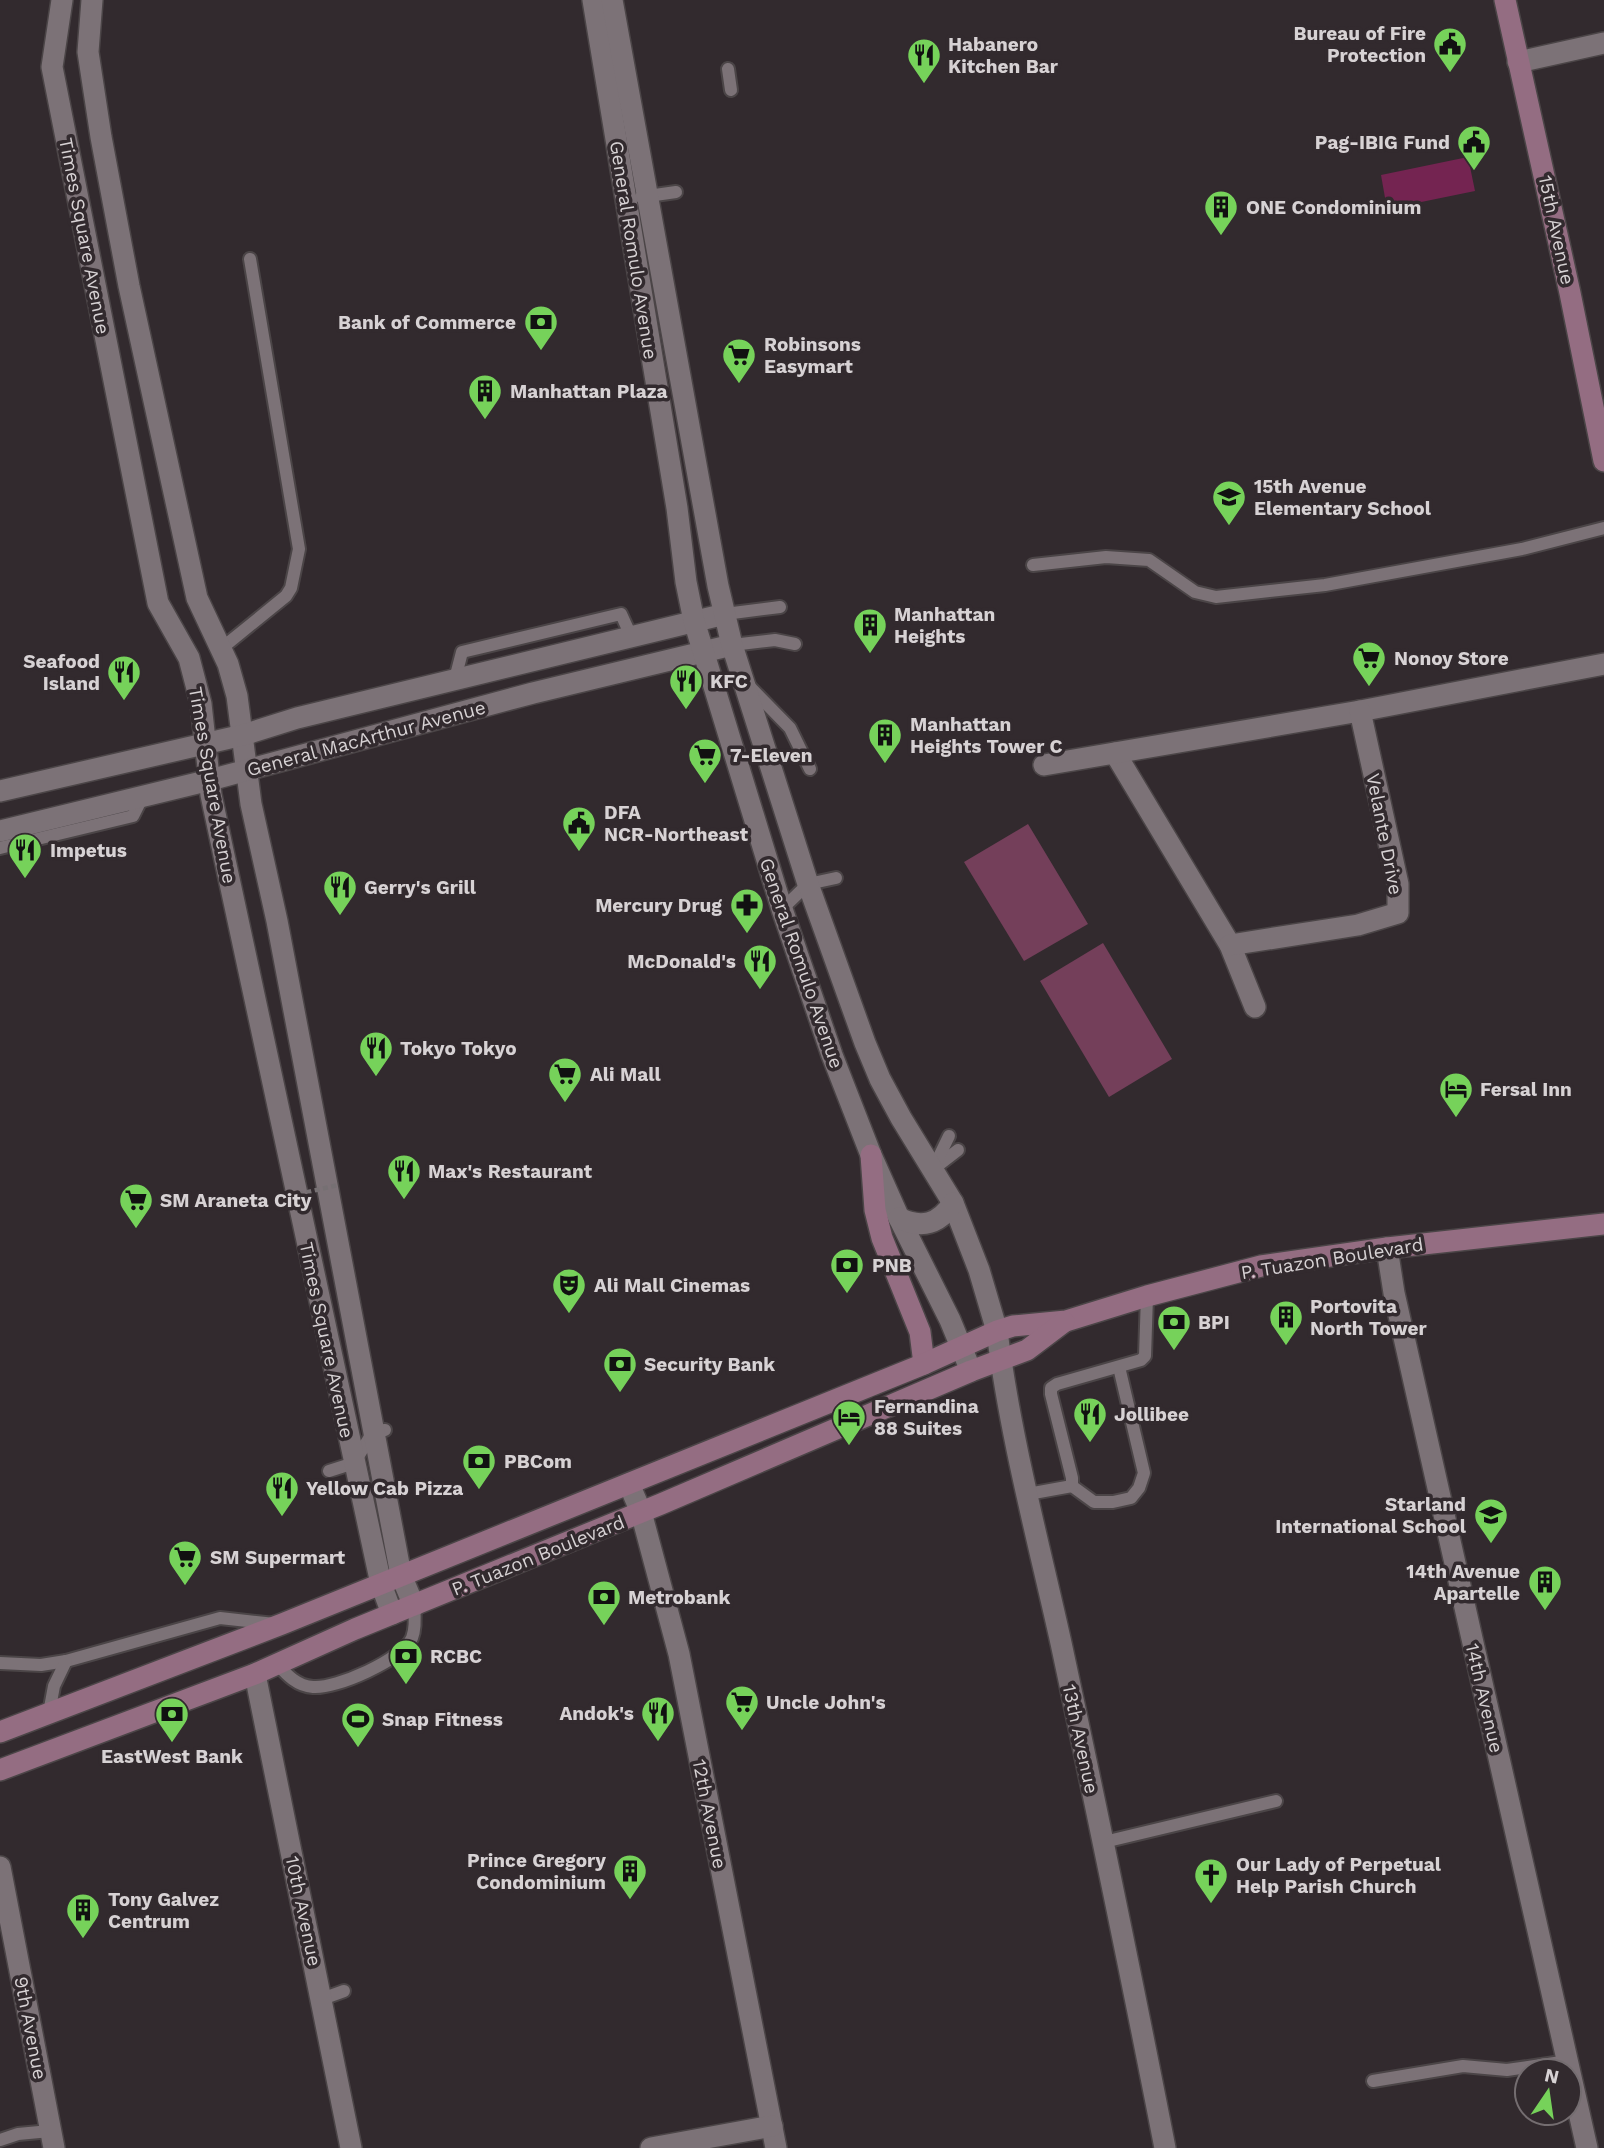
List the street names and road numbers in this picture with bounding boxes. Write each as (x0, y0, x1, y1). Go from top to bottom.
street label: Times Square Avenue (54, 136, 115, 336)
street label: General Romulo Avenue (605, 139, 662, 361)
street label: 15th Avenue (1534, 173, 1579, 287)
street label: Times Square Avenue (184, 685, 241, 885)
street label: General MacArthur Avenue (244, 696, 488, 781)
street label: Velante Drive (1361, 771, 1408, 897)
street label: General Romulo Avenue (755, 855, 848, 1071)
street label: P. Tuazon Boulevard (1239, 1233, 1425, 1284)
street label: Times Square Avenue (295, 1240, 359, 1440)
street label: P. Tuazon Boulevard (448, 1510, 628, 1601)
street label: 14th Avenue (1461, 1641, 1508, 1755)
street label: 13th Avenue (1058, 1682, 1103, 1796)
street label: 12th Avenue (688, 1757, 731, 1871)
street label: 10th Avenue (281, 1854, 326, 1968)
street label: 9th Avenue (9, 1975, 52, 2082)

